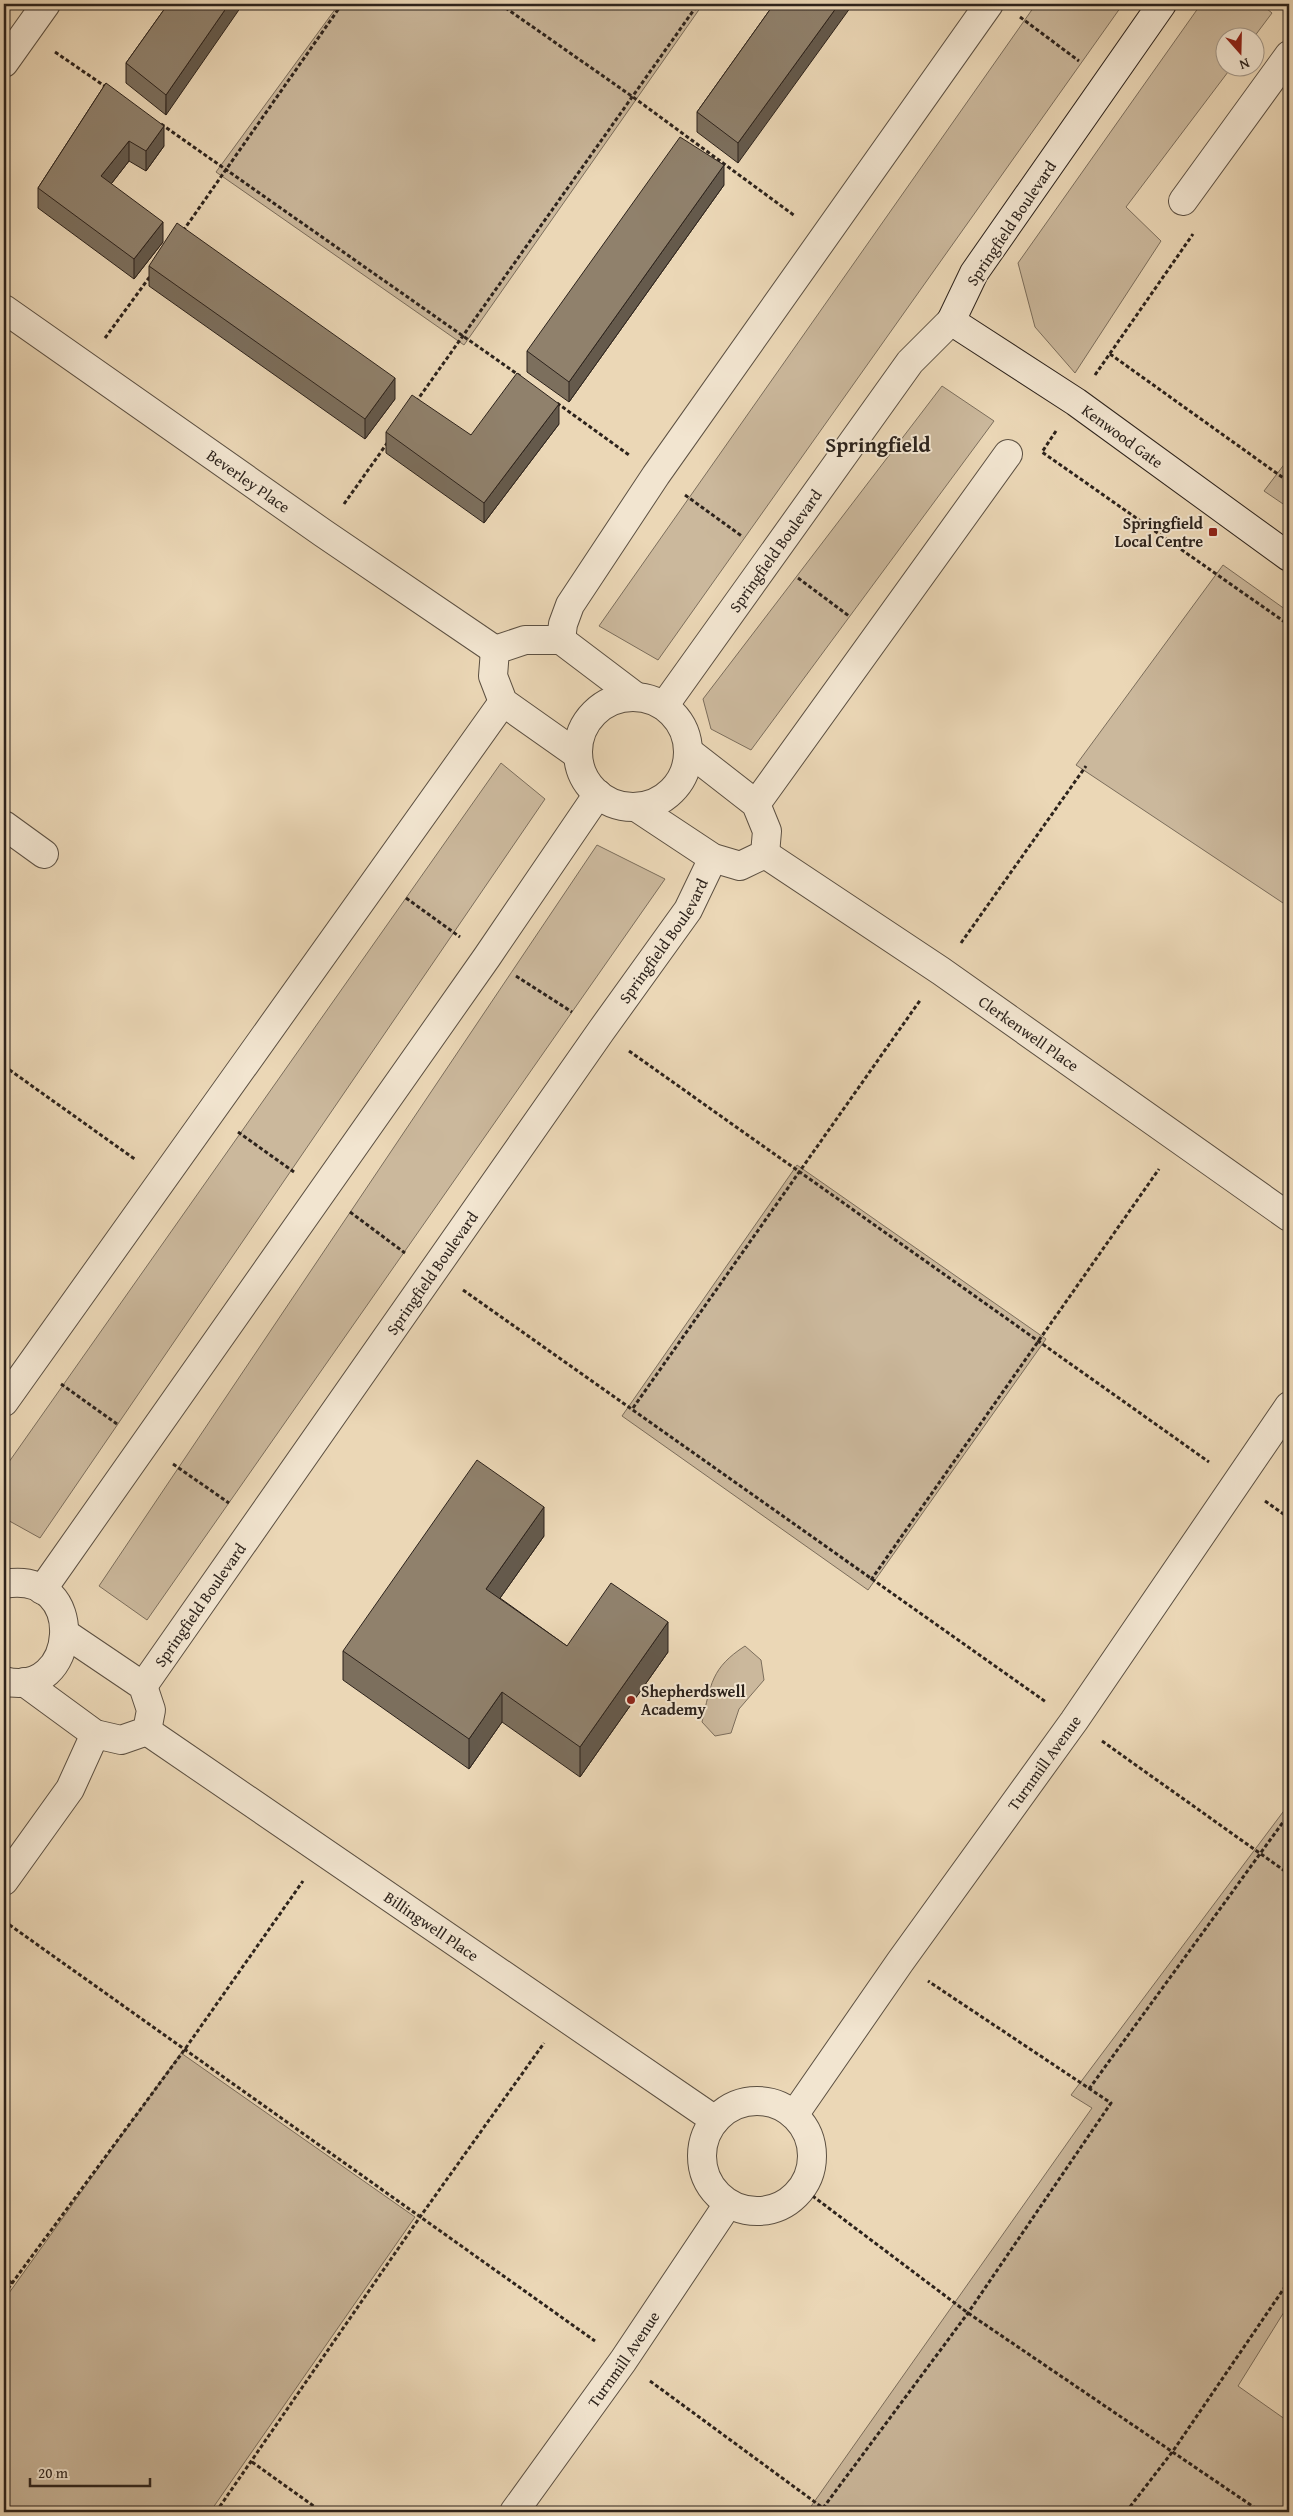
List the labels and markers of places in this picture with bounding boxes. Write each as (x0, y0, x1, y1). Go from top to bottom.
place label: Springfield Local Centre (1115, 511, 1204, 553)
marker: Springfield Local Centre (1207, 526, 1219, 538)
place label: Shepherdswell Academy (641, 1679, 745, 1721)
marker: Shepherdswell Academy (625, 1694, 637, 1706)

